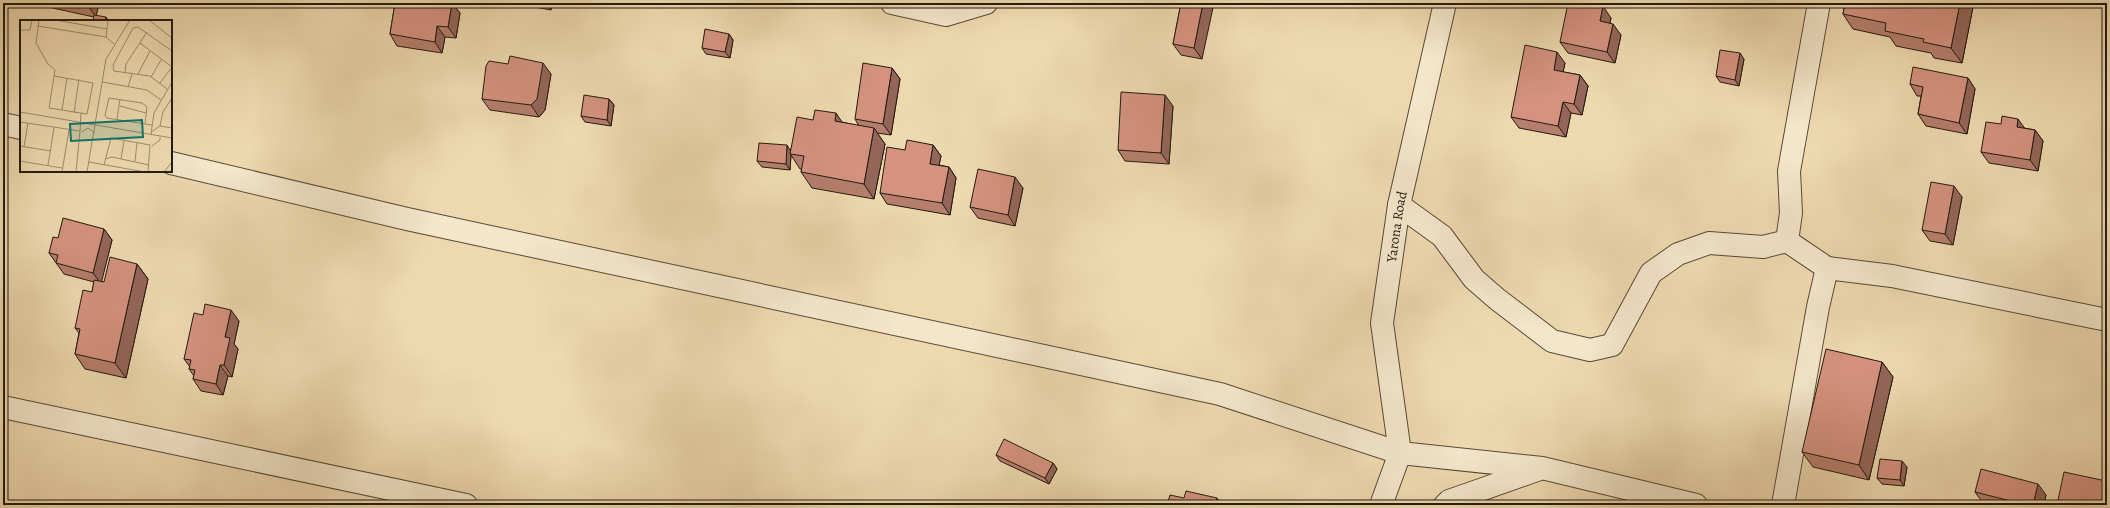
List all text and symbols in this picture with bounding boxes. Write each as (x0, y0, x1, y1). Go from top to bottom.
inset map (20, 20, 172, 172)
street label: Yarona Road (1381, 189, 1411, 264)

